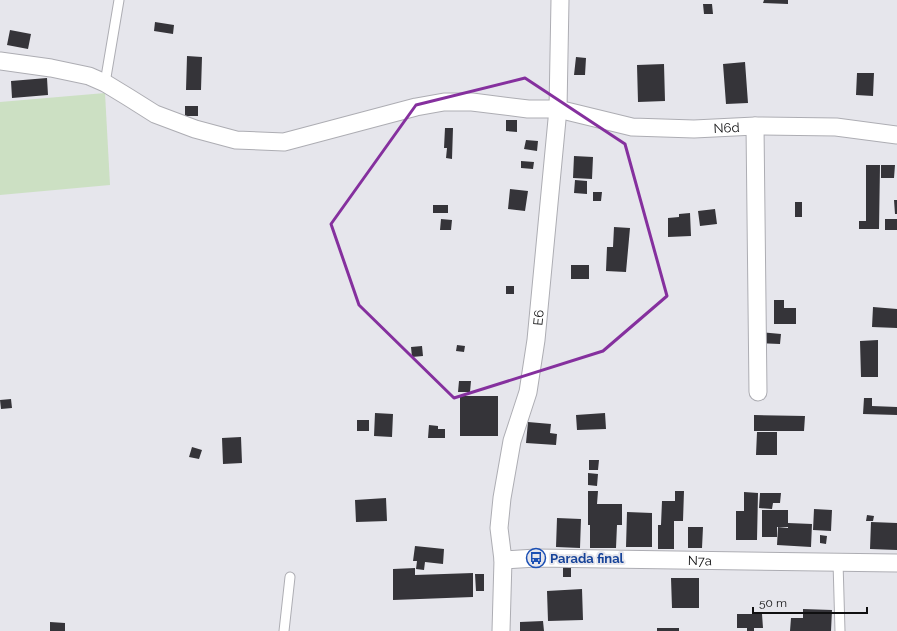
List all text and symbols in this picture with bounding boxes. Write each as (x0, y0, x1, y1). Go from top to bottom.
street label: N6d (713, 120, 740, 136)
street label: E6 (530, 309, 547, 326)
bus stop icon: Parada final (525, 547, 547, 569)
place label: Parada final (550, 551, 625, 566)
street label: N7a (688, 553, 712, 568)
scale bar (753, 589, 867, 615)
text: 50 m (759, 596, 787, 610)

